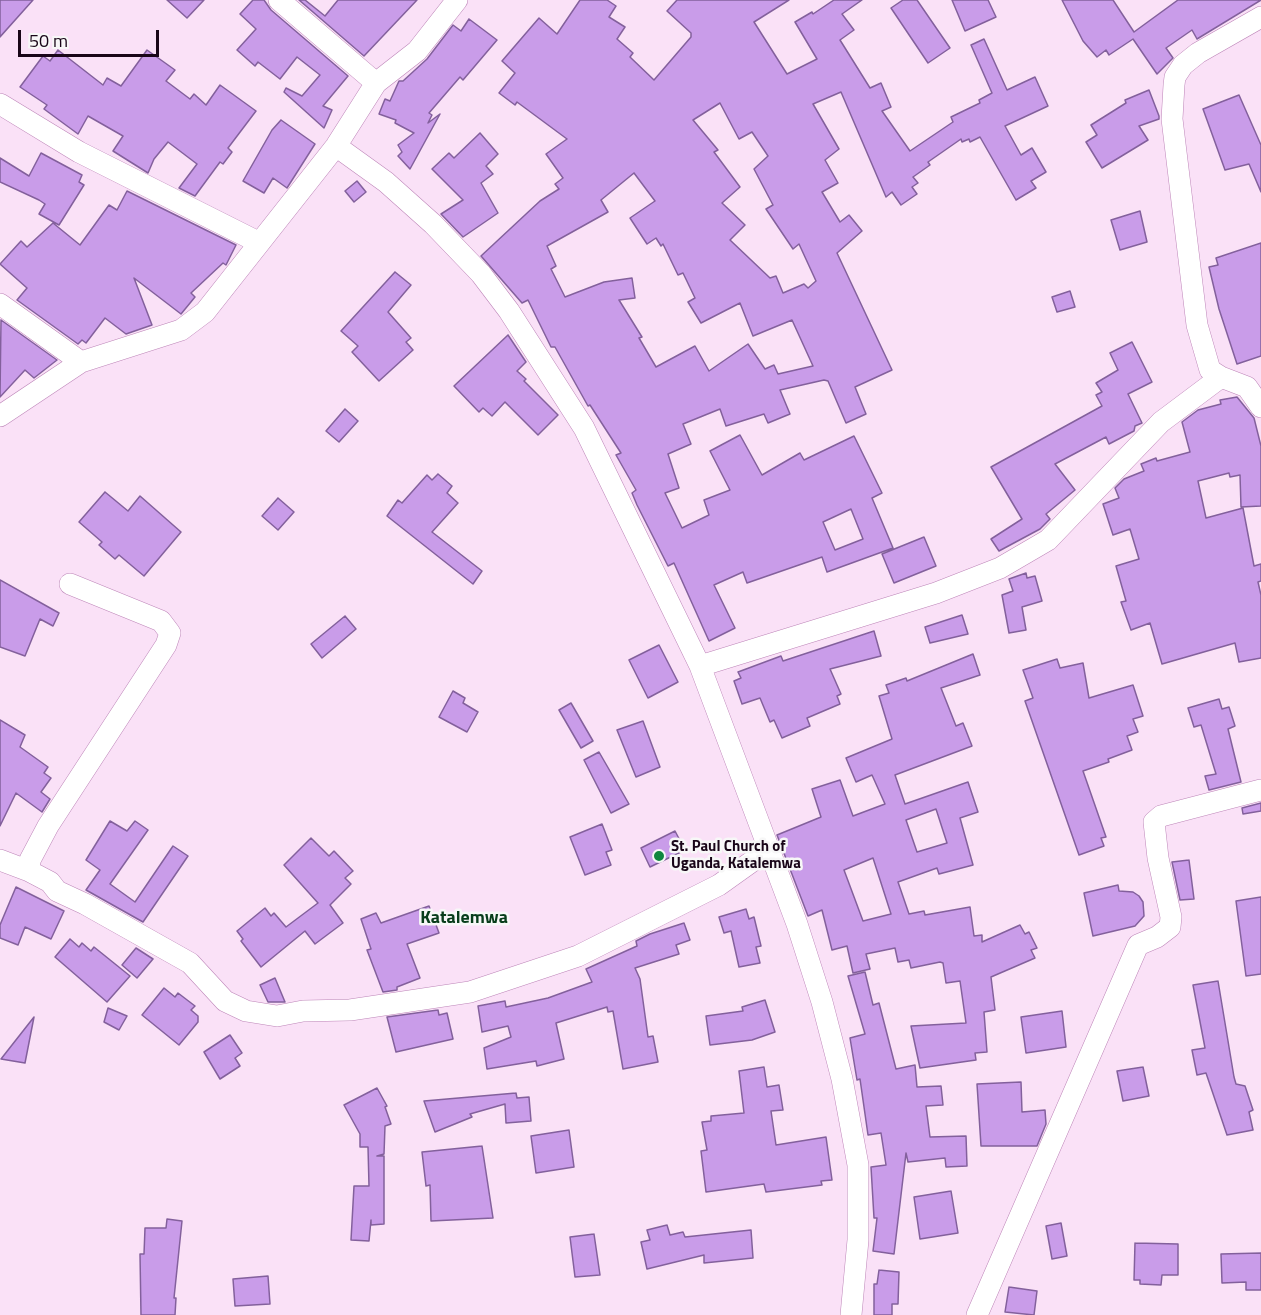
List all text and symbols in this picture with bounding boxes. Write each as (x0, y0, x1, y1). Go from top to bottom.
scale bar (21, 18, 162, 56)
text: 50 m (29, 27, 68, 54)
place label: St. Paul Church of Uganda, Katalemwa (671, 838, 801, 873)
marker: St. Paul Church of Uganda, Katalemwa (652, 849, 666, 863)
district label: Katalemwa (420, 908, 508, 930)

